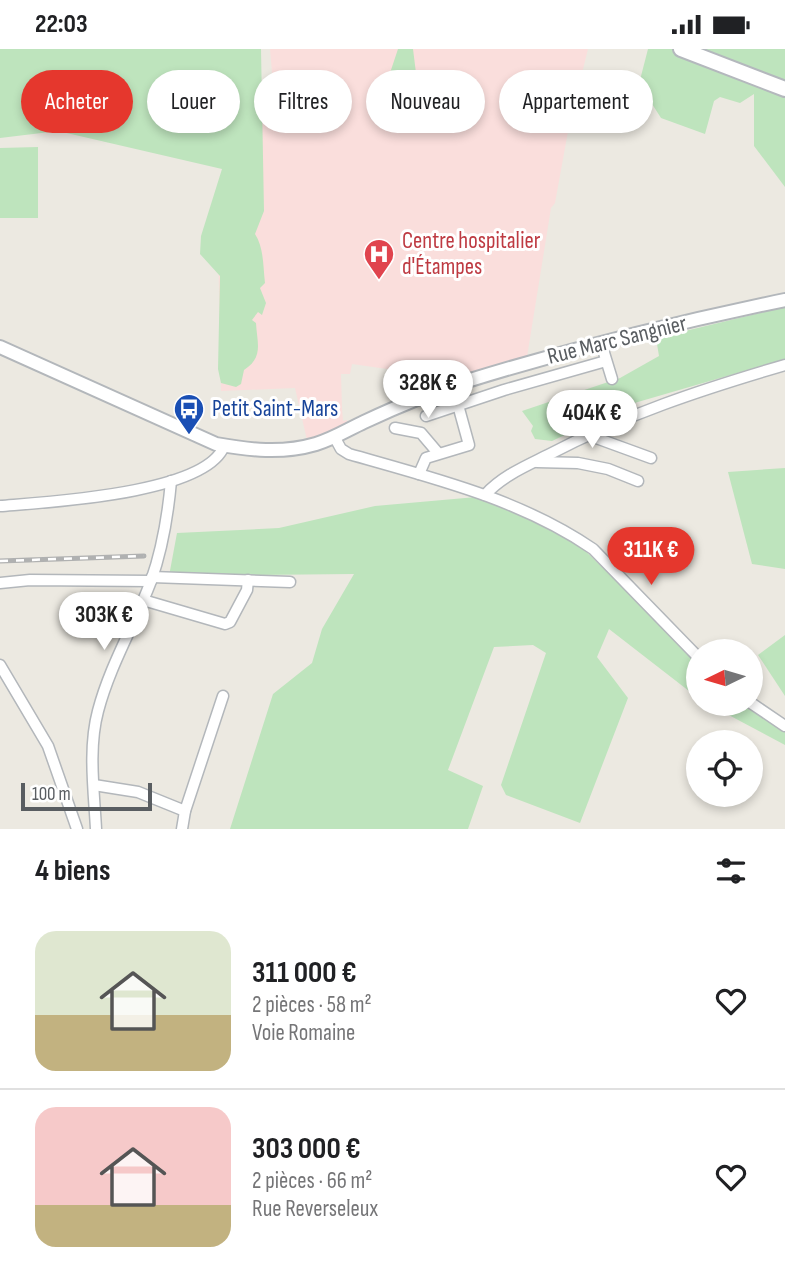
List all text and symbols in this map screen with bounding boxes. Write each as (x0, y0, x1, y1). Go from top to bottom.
text: 22:03 (35, 9, 88, 40)
chip: Acheter (21, 70, 133, 133)
chip: Louer (147, 70, 240, 133)
chip: Filtres (254, 70, 352, 133)
chip: Nouveau (366, 70, 485, 133)
chip: Appartement (499, 70, 653, 133)
place label: Centre hospitalier d'Étampes (402, 227, 541, 281)
hospital icon: Centre hospitalier d'Étampes (362, 237, 396, 281)
street label: Rue Marc Sangnier (545, 309, 690, 371)
pin: 328K € (371, 361, 485, 420)
text: 328K € (399, 369, 457, 397)
pin: 404K € (535, 391, 649, 450)
bus stop icon: Petit Saint-Mars (172, 392, 206, 436)
place label: Petit Saint-Mars (212, 395, 338, 423)
text: 404K € (563, 399, 622, 427)
pin: 311K € (594, 527, 708, 587)
text: 311K € (623, 536, 679, 564)
pin: 303K € (47, 593, 161, 652)
text: 303K € (75, 601, 133, 629)
north arrow (686, 639, 763, 716)
map controls (686, 639, 763, 807)
button: locate (686, 730, 763, 807)
scale bar (21, 780, 152, 812)
text: 100 m (32, 783, 71, 806)
icon: filters (712, 852, 750, 890)
text: 4 biens (35, 853, 110, 889)
text: 311 000 € (252, 955, 357, 991)
icon: home (91, 959, 175, 1043)
icon: heart (712, 982, 750, 1020)
text: 2 pièces · 58 m² (252, 991, 372, 1019)
text: Voie Romaine (252, 1019, 355, 1047)
text: 303 000 € (252, 1131, 361, 1167)
icon: home (91, 1135, 175, 1219)
icon: heart (712, 1158, 750, 1196)
text: 2 pièces · 66 m² (252, 1167, 372, 1195)
text: Rue Reverseleux (252, 1195, 378, 1223)

